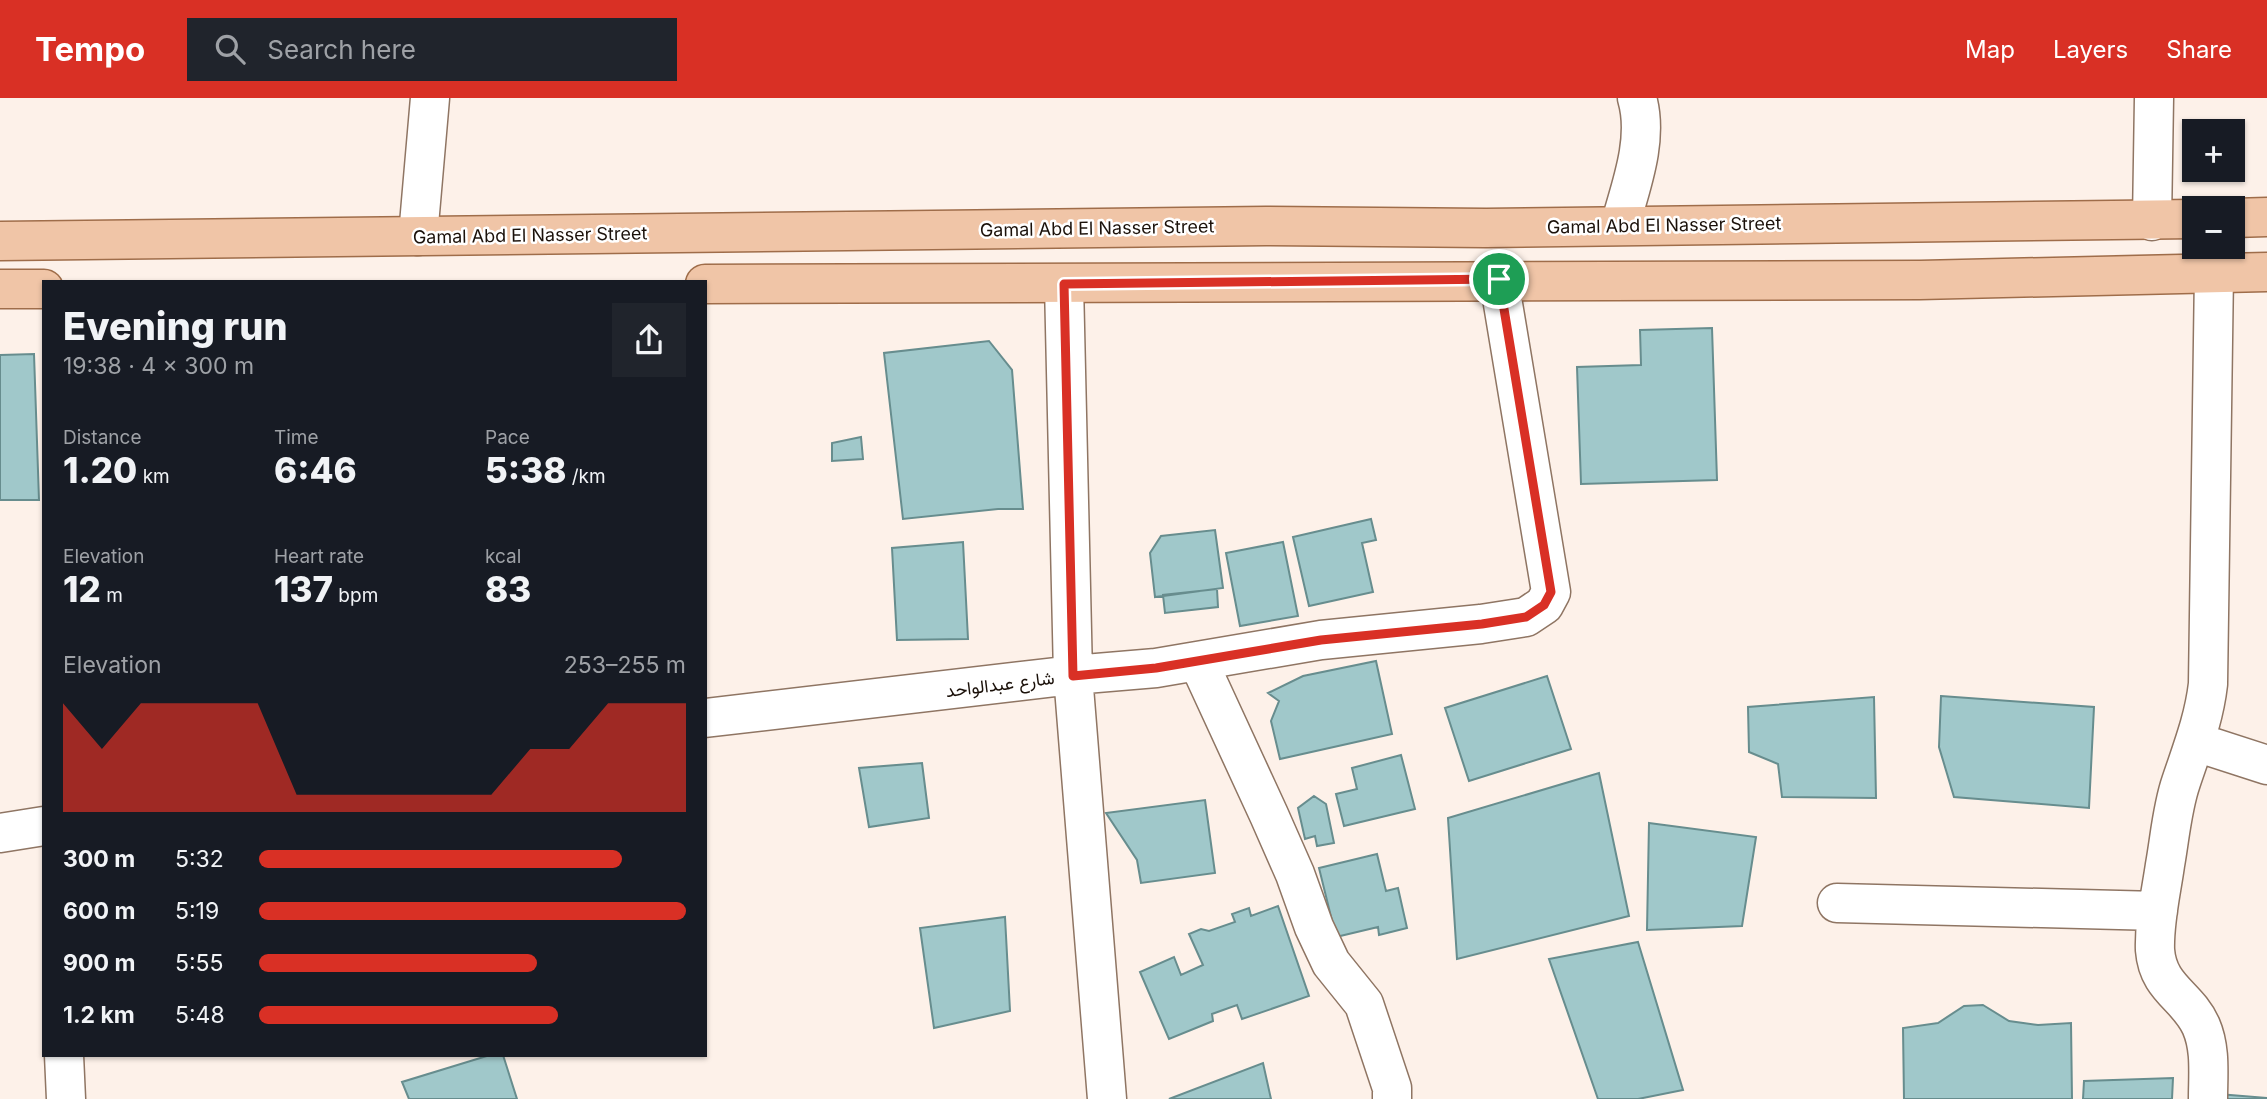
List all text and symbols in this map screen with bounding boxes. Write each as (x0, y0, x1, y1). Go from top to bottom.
search box (187, 18, 677, 81)
text: Tempo (35, 29, 145, 69)
icon: search (211, 30, 249, 68)
text: Search here (267, 34, 416, 65)
text: Map (1965, 35, 2015, 64)
text: Layers (2053, 35, 2128, 64)
text: Share (2166, 35, 2232, 64)
map controls (2182, 119, 2245, 259)
button: + (2182, 119, 2245, 182)
button: − (2182, 196, 2245, 259)
street label: Gamal Abd El Nasser Street (1547, 212, 1781, 238)
street label: Gamal Abd El Nasser Street (980, 215, 1214, 241)
street label: Gamal Abd El Nasser Street (413, 222, 647, 248)
pin (1469, 249, 1529, 309)
icon: arrive (1480, 260, 1518, 298)
text: Evening run (63, 303, 288, 349)
button: share (612, 303, 686, 377)
text: 19:38 · 4 × 300 m (63, 352, 254, 380)
text: Distance (63, 426, 141, 449)
text: Time (274, 426, 319, 449)
text: Pace (485, 426, 530, 449)
text: 1.20 (63, 449, 137, 491)
text: 6:46 (274, 449, 357, 491)
text: 5:38 (485, 449, 566, 491)
text: km (137, 465, 170, 488)
text: /km (566, 465, 606, 488)
text: Elevation (63, 545, 144, 568)
text: Heart rate (274, 545, 364, 568)
text: kcal (485, 545, 521, 568)
text: 12 (63, 568, 101, 610)
text: 137 (274, 568, 333, 610)
text: 83 (485, 568, 531, 610)
text: m (101, 584, 123, 607)
text: bpm (333, 584, 378, 607)
text: Elevation (63, 651, 162, 679)
text: 253–255 m (564, 651, 686, 679)
street label: شارع عبدالواحد (944, 667, 1056, 703)
text: 300 m (63, 845, 135, 873)
text: 5:32 (175, 845, 224, 873)
text: 600 m (63, 897, 135, 925)
text: 5:19 (175, 897, 219, 925)
text: 900 m (63, 949, 135, 977)
text: 5:55 (175, 949, 224, 977)
text: 1.2 km (63, 1001, 135, 1029)
text: 5:48 (175, 1001, 225, 1029)

